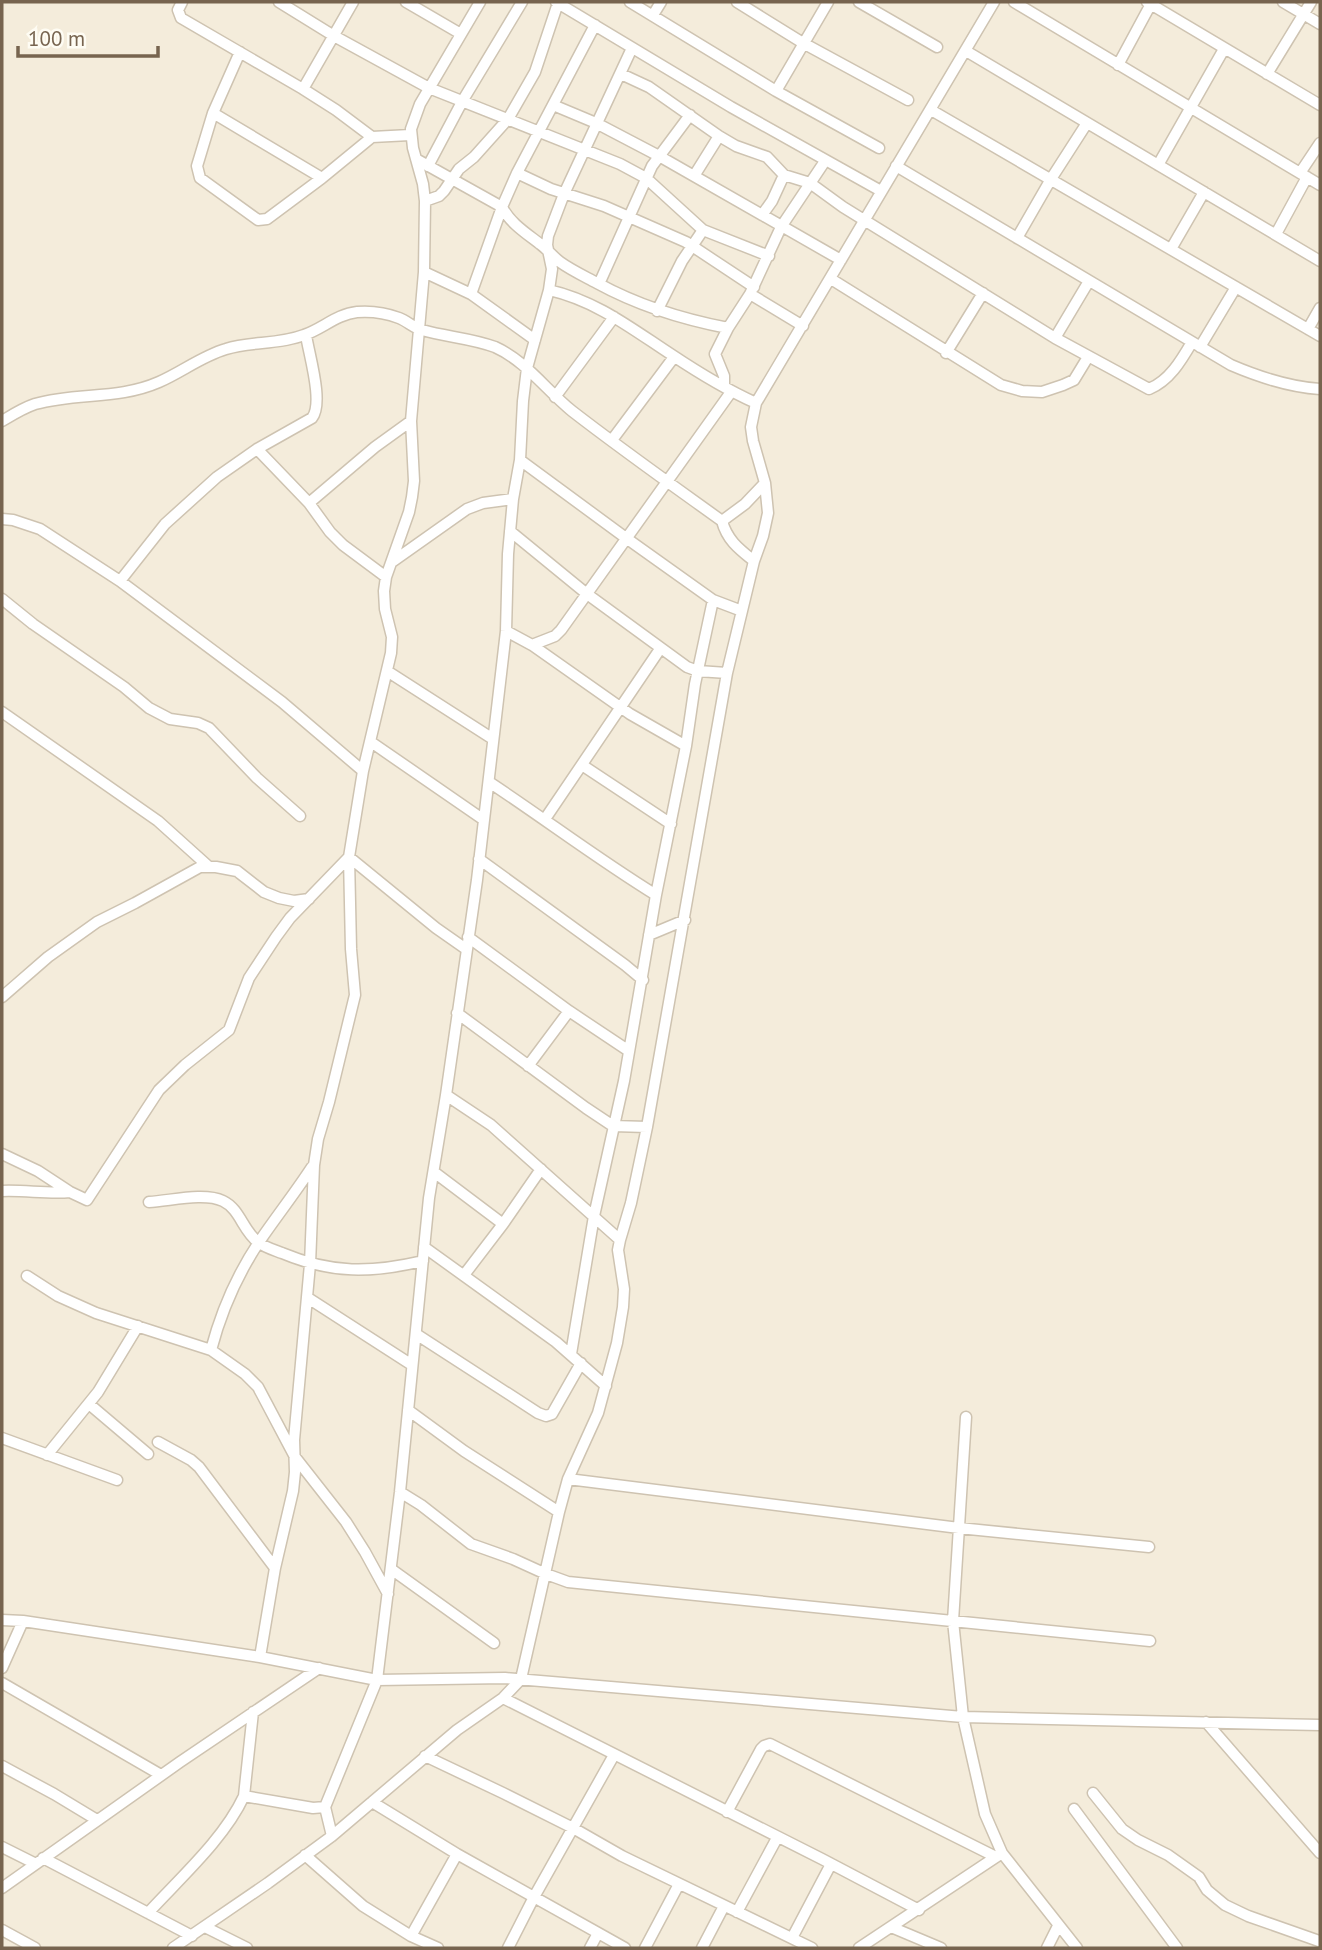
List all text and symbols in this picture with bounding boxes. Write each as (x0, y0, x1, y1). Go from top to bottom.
scale bar (18, 14, 158, 58)
text: 100 m (28, 25, 85, 52)

